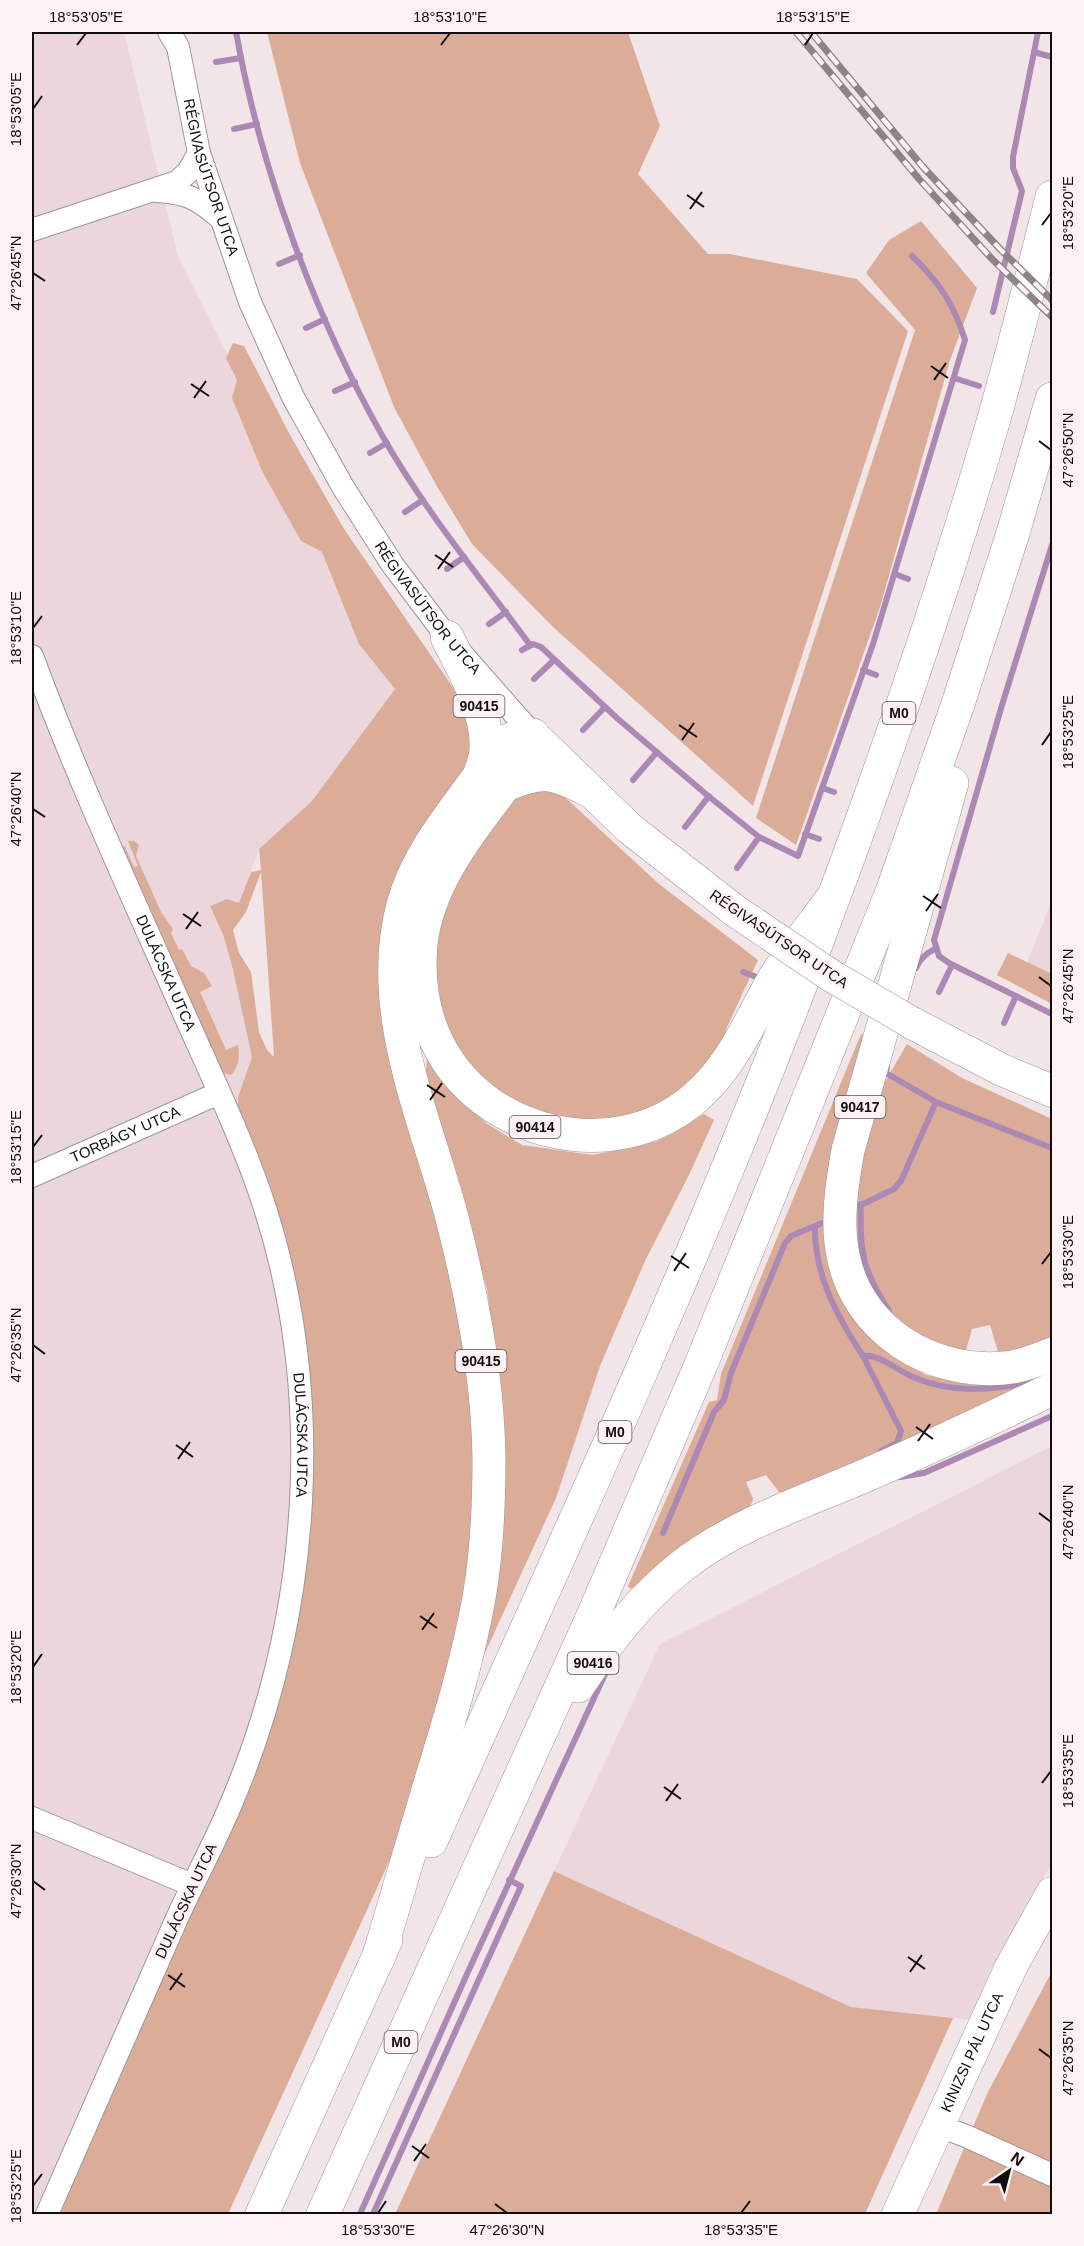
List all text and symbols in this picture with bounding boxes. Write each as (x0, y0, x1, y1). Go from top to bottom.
text: 18°53'05"E (49, 8, 123, 25)
text: 18°53'10"E (413, 8, 487, 25)
text: 18°53'15"E (776, 8, 850, 25)
text: 18°53'05"E (7, 72, 24, 146)
street label: RÉGIVASÚTSOR UTCA (180, 97, 243, 258)
text: 18°53'20"E (1059, 176, 1076, 250)
text: 47°26'45"N (7, 235, 24, 311)
text: 47°26'50"N (1059, 412, 1076, 488)
street label: RÉGIVASÚTSOR UTCA (372, 538, 485, 677)
text: 18°53'10"E (7, 591, 24, 665)
road number: 90415 (454, 695, 504, 717)
text: 18°53'25"E (1059, 695, 1076, 769)
road number: M0 (882, 702, 916, 724)
text: 47°26'40"N (7, 771, 24, 847)
street label: RÉGIVASÚTSOR UTCA (707, 886, 852, 991)
street label: DULÁCSKA UTCA (133, 912, 200, 1033)
text: 47°26'45"N (1059, 948, 1076, 1024)
road number: 90417 (834, 1096, 886, 1118)
street label: TORBÁGY UTCA (68, 1102, 182, 1166)
text: 18°53'15"E (7, 1110, 24, 1184)
road number: 90414 (510, 1116, 560, 1138)
text: 18°53'30"E (1059, 1215, 1076, 1289)
text: 47°26'35"N (7, 1307, 24, 1383)
road number: 90415 (456, 1350, 506, 1372)
street label: DULÁCSKA UTCA (290, 1372, 311, 1498)
road number: M0 (598, 1421, 632, 1443)
text: 47°26'40"N (1059, 1484, 1076, 1560)
text: 18°53'20"E (7, 1630, 24, 1704)
road number: 90416 (568, 1652, 618, 1674)
text: 18°53'35"E (1059, 1734, 1076, 1808)
street label: DULÁCSKA UTCA (151, 1841, 220, 1961)
text: 47°26'30"N (7, 1843, 24, 1919)
street label: KINIZSI PÁL UTCA (937, 1989, 1006, 2114)
text: 47°26'35"N (1059, 2020, 1076, 2096)
road number: M0 (384, 2031, 418, 2053)
north arrow (979, 2141, 1039, 2201)
text: 18°53'25"E (7, 2149, 24, 2223)
text: N (1008, 2149, 1027, 2169)
text: 18°53'30"E (341, 2221, 415, 2238)
text: 47°26'30"N (469, 2221, 545, 2238)
text: 18°53'35"E (704, 2221, 778, 2238)

